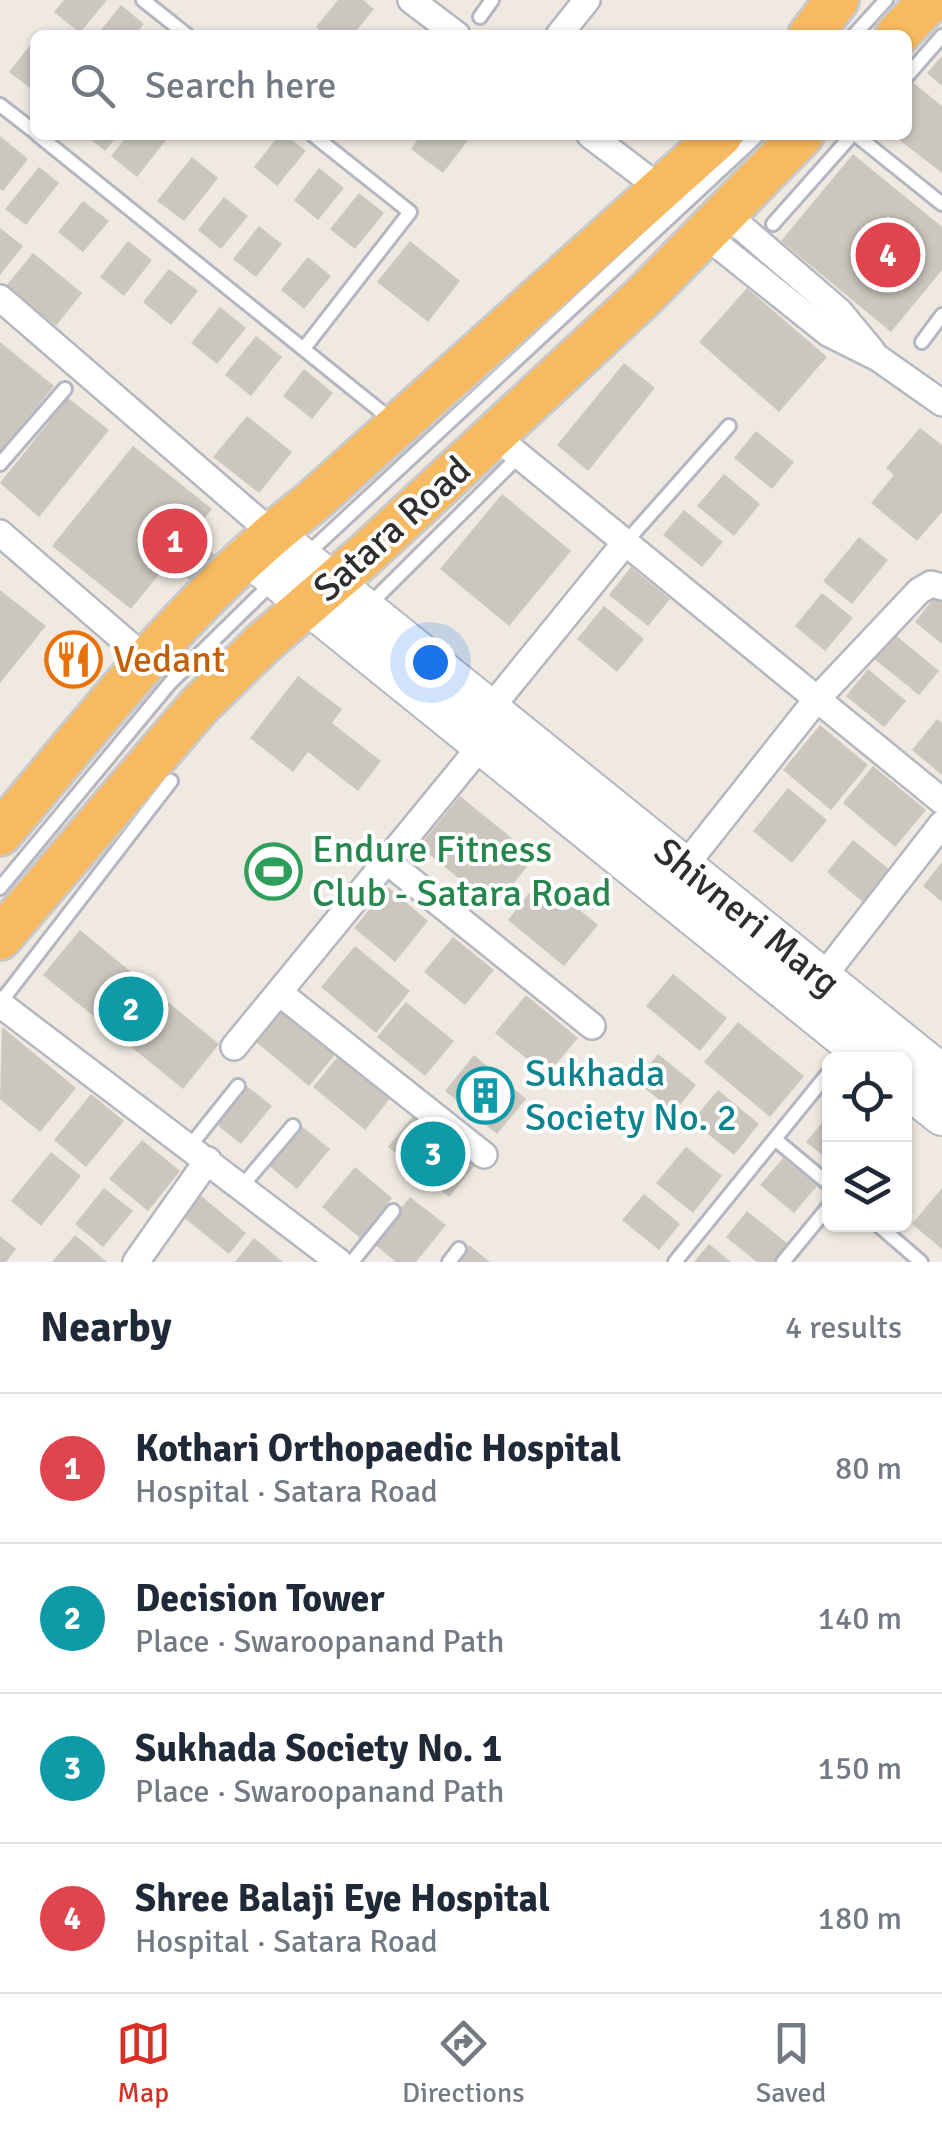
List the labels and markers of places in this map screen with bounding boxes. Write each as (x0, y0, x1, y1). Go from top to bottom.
pin: 4 (856, 218, 920, 292)
pin: 1 (142, 504, 208, 578)
restaurant icon: Vedant (44, 629, 104, 689)
place label: Vedant (113, 636, 225, 683)
place label: Endure Fitness Club - Satara Road (312, 826, 612, 917)
sports icon: Endure Fitness Club - Satara Road (243, 841, 303, 901)
pin: 2 (98, 972, 164, 1046)
place label: Sukhada Society No. 2 (525, 1050, 737, 1141)
building icon: Sukhada Society No. 2 (456, 1065, 516, 1125)
pin: 3 (400, 1116, 466, 1192)

